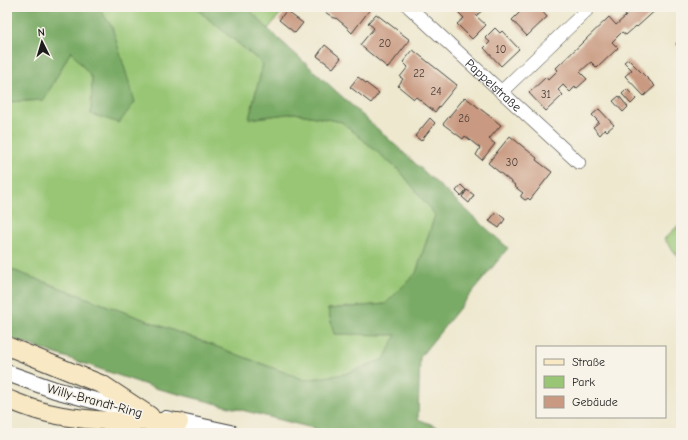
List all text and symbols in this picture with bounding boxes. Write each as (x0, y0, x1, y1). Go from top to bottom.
north arrow (22, 22, 62, 62)
text: N (37, 26, 45, 39)
house number: 20 (379, 37, 391, 50)
house number: 10 (495, 43, 507, 56)
street label: Pappelstraße (462, 56, 525, 115)
house number: 22 (413, 67, 425, 80)
house number: 24 (430, 85, 442, 98)
house number: 31 (541, 88, 551, 101)
house number: 26 (458, 112, 470, 125)
house number: 30 (506, 156, 518, 169)
legend (536, 346, 666, 418)
text: Straße (572, 355, 605, 369)
text: Park (572, 375, 595, 389)
street label: Willy-Brandt-Ring (45, 380, 144, 420)
text: Gebäude (572, 395, 618, 409)

